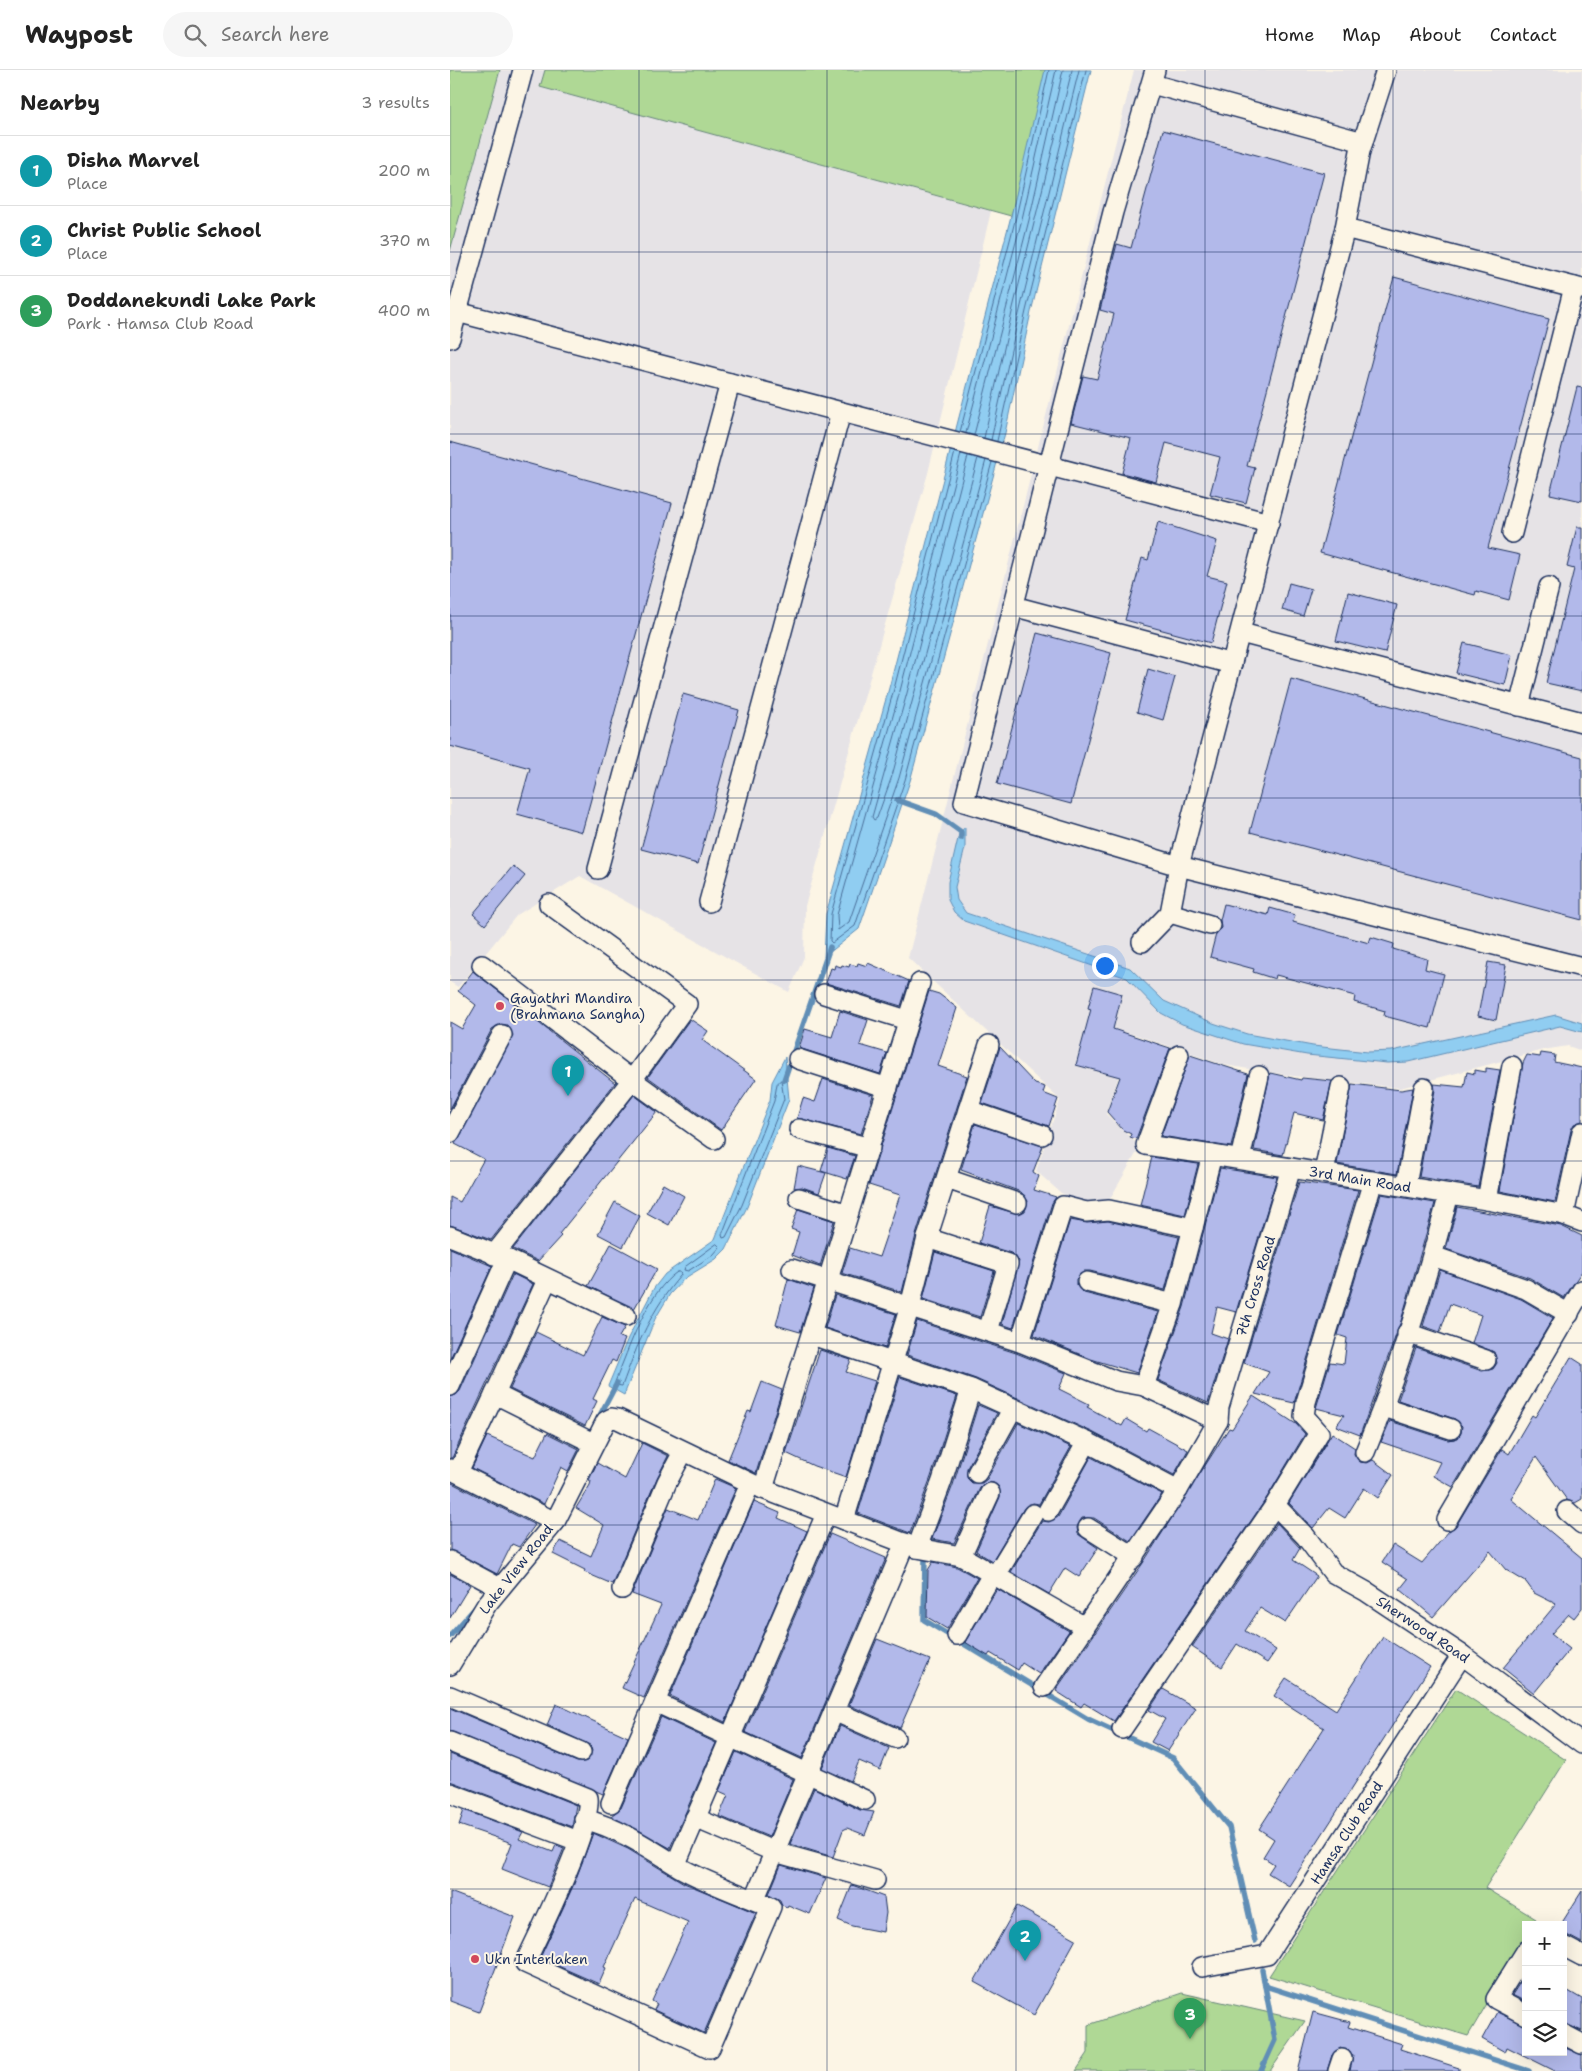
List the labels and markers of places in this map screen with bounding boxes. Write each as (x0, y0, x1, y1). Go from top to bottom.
place label: Gayathri Mandira (Brahmana Sangha) (510, 989, 645, 1023)
marker: Gayathri Mandira (Brahmana Sangha) (494, 1000, 506, 1012)
pin: 1 (552, 1055, 584, 1096)
pin: 2 (1009, 1920, 1041, 1961)
place label: Ukn Interlaken (485, 1950, 588, 1968)
marker: Ukn Interlaken (469, 1953, 481, 1965)
pin: 3 (1174, 1998, 1206, 2039)

